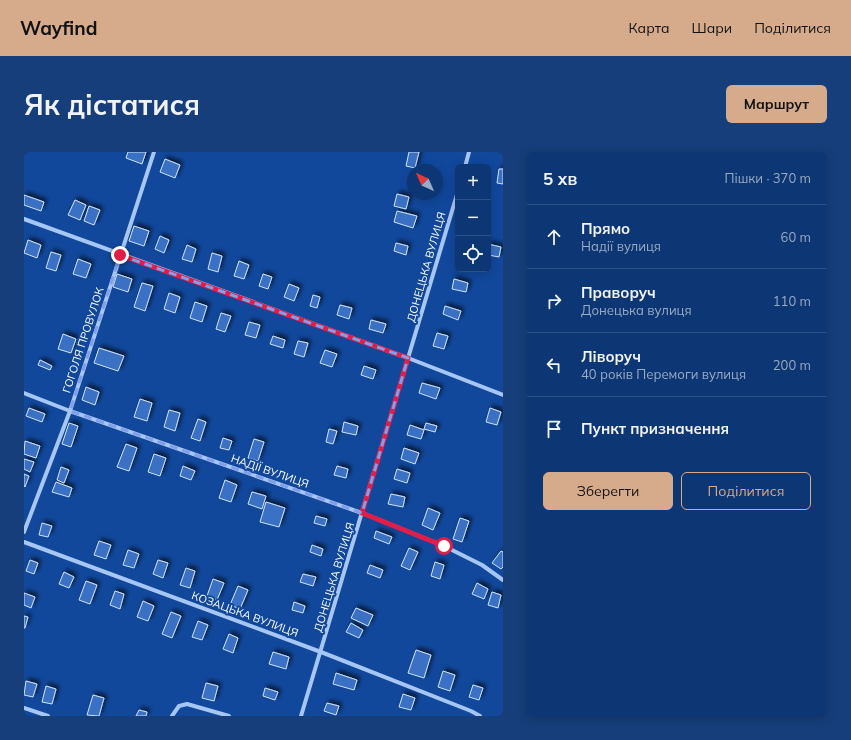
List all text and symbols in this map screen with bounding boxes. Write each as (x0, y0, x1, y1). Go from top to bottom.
text: Wayfind (20, 16, 97, 40)
text: Карта (628, 19, 670, 37)
text: Шари (692, 19, 732, 37)
text: Поділитися (754, 19, 831, 37)
button: Маршрут (726, 85, 827, 123)
text: Як дістатися (24, 87, 200, 122)
north arrow (407, 164, 443, 200)
map controls (455, 164, 491, 272)
button: + (455, 164, 491, 200)
text: 5 хв (543, 168, 577, 189)
text: Пішки · 370 m (724, 170, 811, 186)
button: − (455, 200, 491, 236)
street label: ДОНЕЦЬКА ВУЛИЦЯ (404, 210, 448, 324)
text: Прямо (581, 219, 630, 238)
icon: ahead (543, 226, 565, 248)
text: 60 m (781, 229, 811, 245)
button: locate (455, 236, 491, 272)
text: Надії вулиця (581, 238, 661, 254)
route end (111, 246, 129, 264)
text: Праворуч (581, 283, 656, 302)
street label: ГОГОЛЯ ПРОВУЛОК (59, 285, 107, 395)
icon: right (543, 290, 565, 312)
text: 110 m (773, 293, 811, 309)
text: Донецька вулиця (581, 302, 692, 318)
text: Ліворуч (581, 347, 641, 366)
icon: left (543, 354, 565, 376)
text: 200 m (773, 357, 811, 373)
text: 40 років Перемоги вулиця (581, 366, 746, 382)
icon: arrive (543, 418, 565, 440)
text: Пункт призначення (581, 419, 729, 438)
street label: НАДІЇ ВУЛИЦЯ (229, 451, 311, 491)
button: Зберегти (543, 472, 673, 510)
button: Поділитися (681, 472, 811, 510)
street label: ДОНЕЦЬКА ВУЛИЦЯ (311, 520, 357, 634)
route start (435, 537, 453, 555)
street label: КОЗАЦЬКА ВУЛИЦЯ (190, 588, 300, 640)

